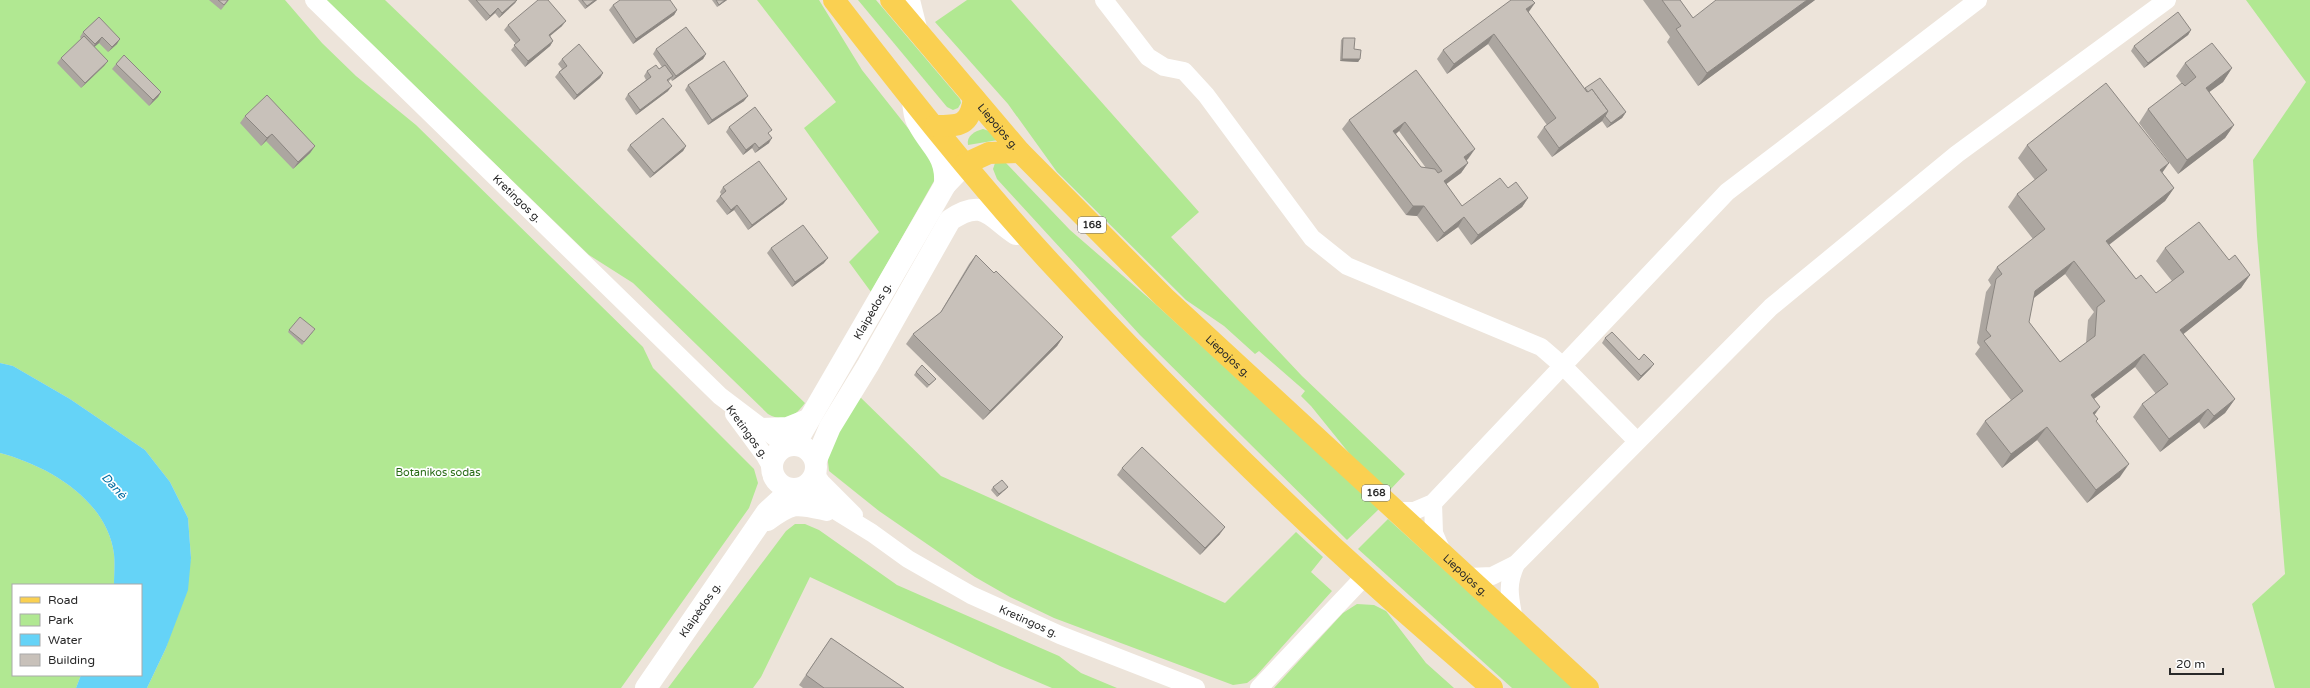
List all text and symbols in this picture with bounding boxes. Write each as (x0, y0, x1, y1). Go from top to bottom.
street label: Liepojos g. (975, 101, 1022, 152)
street label: Kretingos g. (490, 172, 544, 225)
road number: 168 (1078, 217, 1106, 233)
street label: Klaipėdos g. (851, 280, 894, 342)
street label: Liepojos g. (1203, 332, 1253, 380)
street label: Kretingos g. (723, 403, 771, 461)
park label: Botanikos sodas (395, 466, 481, 479)
water label: Danė (99, 470, 130, 503)
road number: 168 (1362, 485, 1390, 501)
street label: Liepojos g. (1440, 551, 1491, 599)
street label: Klaipėdos g. (676, 580, 723, 640)
legend (12, 584, 142, 676)
text: Road (48, 593, 78, 607)
street label: Kretingos g. (997, 602, 1060, 640)
text: Park (48, 613, 74, 627)
text: Water (48, 633, 83, 647)
scale bar (2170, 650, 2223, 676)
text: Building (48, 653, 95, 667)
text: 20 m (2176, 657, 2205, 671)

